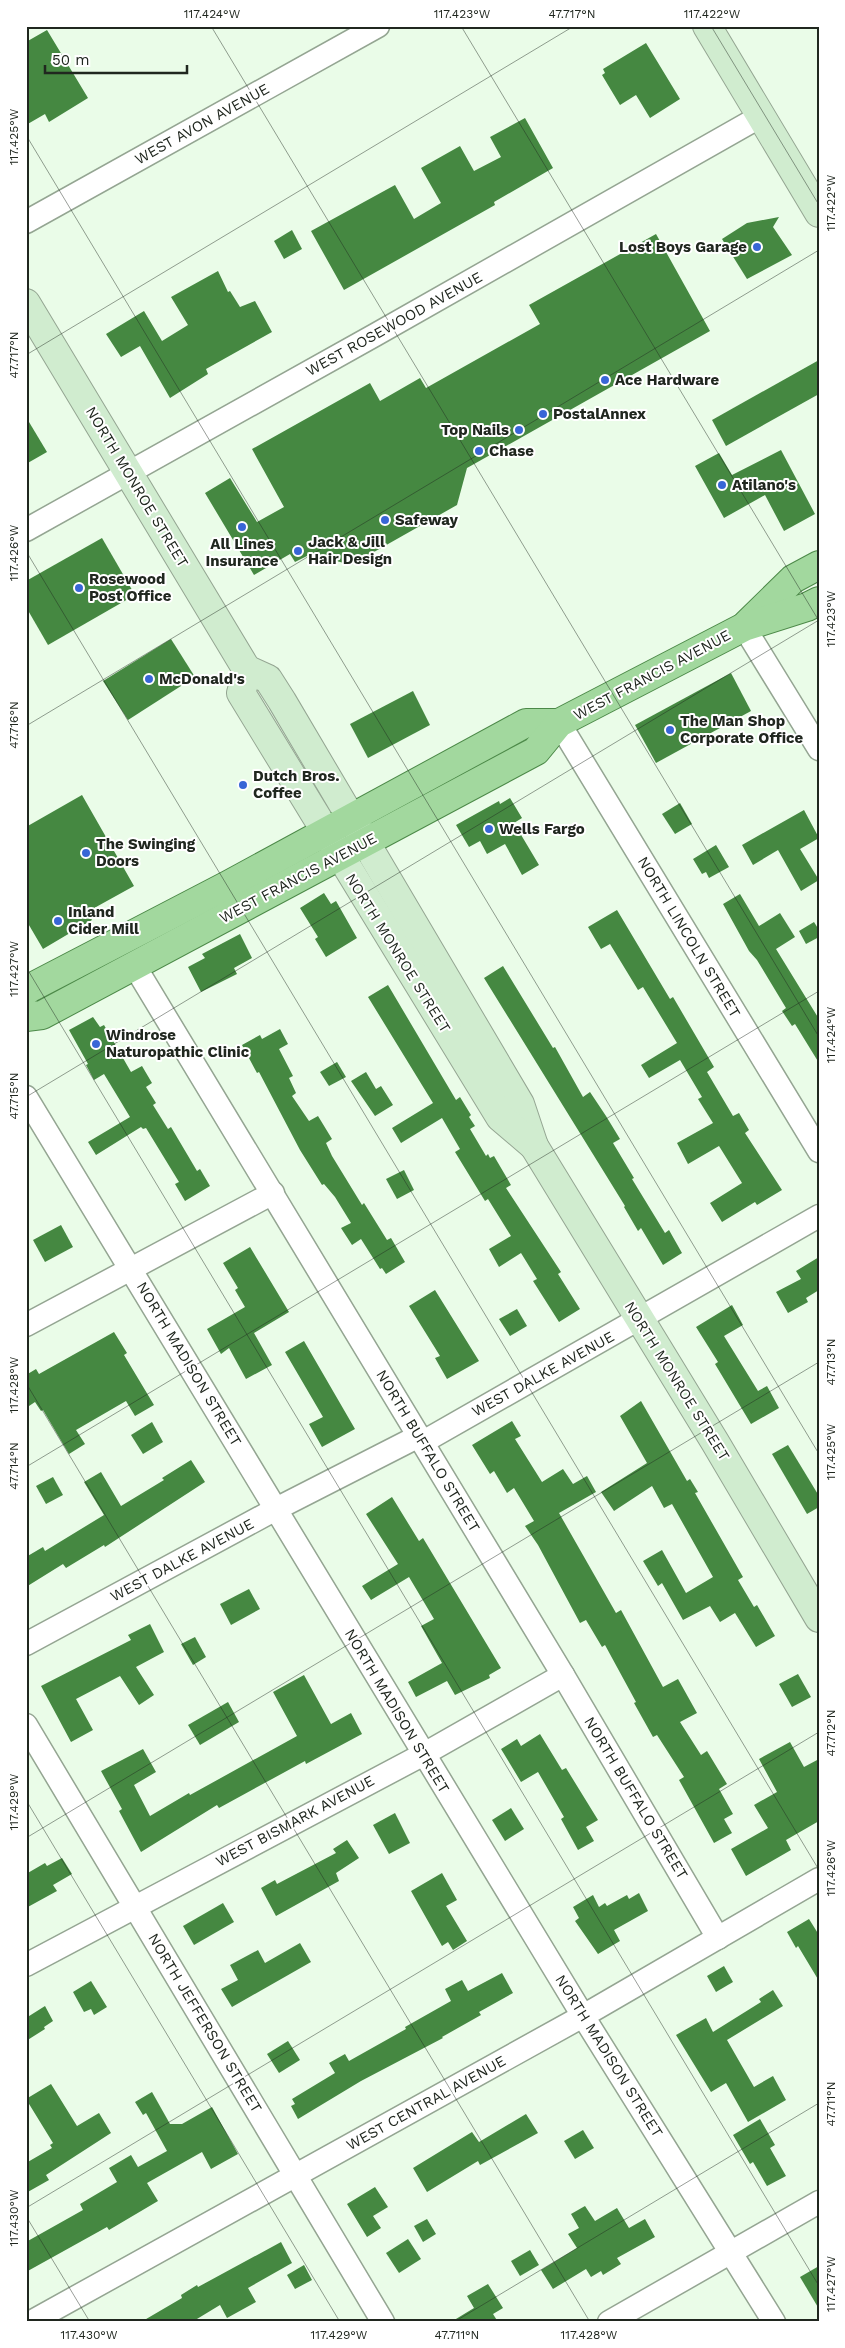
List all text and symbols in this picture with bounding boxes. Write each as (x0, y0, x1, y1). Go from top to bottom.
text: 117.424°W (184, 7, 241, 21)
text: 117.423°W (434, 7, 491, 21)
text: 47.717°N (549, 7, 595, 21)
text: 117.422°W (684, 7, 741, 21)
scale bar (45, 42, 188, 74)
text: 50 m (52, 51, 89, 69)
street label: WEST AVON AVENUE (132, 80, 272, 168)
text: 117.425°W (7, 108, 21, 165)
text: 117.422°W (824, 174, 838, 231)
place label: Lost Boys Garage (619, 238, 747, 256)
marker: Lost Boys Garage (751, 241, 763, 253)
street label: WEST ROSEWOOD AVENUE (303, 268, 485, 380)
text: 47.717°N (7, 332, 21, 378)
place label: Ace Hardware (615, 371, 719, 389)
marker: Ace Hardware (599, 374, 611, 386)
street label: NORTH MONROE STREET (82, 403, 192, 571)
place label: PostalAnnex (553, 405, 646, 423)
marker: PostalAnnex (537, 408, 549, 420)
place label: Top Nails (441, 421, 509, 439)
marker: Top Nails (513, 424, 525, 436)
place label: Chase (489, 442, 534, 460)
marker: Chase (473, 445, 485, 457)
place label: Atilano's (732, 476, 796, 494)
marker: Atilano's (716, 479, 728, 491)
place label: Safeway (395, 511, 458, 529)
marker: Safeway (379, 514, 391, 526)
marker: All Lines Insurance (236, 521, 248, 533)
text: 117.426°W (7, 524, 21, 581)
place label: Jack & Jill Hair Design (308, 533, 392, 568)
place label: All Lines Insurance (206, 535, 279, 570)
marker: Jack & Jill Hair Design (292, 545, 304, 557)
place label: Rosewood Post Office (89, 570, 172, 605)
marker: Rosewood Post Office (73, 582, 85, 594)
text: 117.423°W (824, 590, 838, 647)
street label: WEST FRANCIS AVENUE (570, 626, 734, 724)
place label: McDonald's (159, 670, 245, 688)
marker: McDonald's (143, 673, 155, 685)
text: 47.716°N (7, 701, 21, 749)
place label: The Man Shop Corporate Office (680, 712, 804, 747)
marker: The Man Shop Corporate Office (664, 724, 676, 736)
place label: Dutch Bros. Coffee (253, 767, 340, 802)
marker: Dutch Bros. Coffee (237, 779, 249, 791)
place label: Wells Fargo (499, 820, 585, 838)
marker: Wells Fargo (483, 823, 495, 835)
street label: WEST FRANCIS AVENUE (216, 829, 380, 927)
place label: The Swinging Doors (96, 835, 196, 870)
marker: The Swinging Doors (80, 847, 92, 859)
street label: NORTH LINCOLN STREET (634, 853, 744, 1021)
street label: NORTH MONROE STREET (342, 870, 454, 1036)
place label: Inland Cider Mill (68, 903, 139, 938)
marker: Inland Cider Mill (52, 915, 64, 927)
text: 117.427°W (7, 941, 21, 997)
text: 117.424°W (824, 1006, 838, 1063)
place label: Windrose Naturopathic Clinic (106, 1026, 250, 1061)
marker: Windrose Naturopathic Clinic (90, 1038, 102, 1050)
text: 47.715°N (7, 1072, 21, 1120)
street label: NORTH MADISON STREET (133, 1279, 245, 1449)
street label: NORTH MONROE STREET (621, 1298, 733, 1464)
street label: WEST DALKE AVENUE (469, 1327, 617, 1421)
text: 47.713°N (824, 1338, 838, 1386)
text: 117.428°W (7, 1356, 21, 1413)
street label: NORTH BUFFALO STREET (372, 1367, 484, 1535)
text: 117.425°W (824, 1423, 838, 1480)
text: 47.714°N (7, 1442, 21, 1490)
street label: WEST DALKE AVENUE (107, 1515, 257, 1605)
street label: NORTH MADISON STREET (341, 1626, 453, 1796)
text: 47.712°N (824, 1709, 838, 1757)
street label: NORTH BUFFALO STREET (580, 1714, 692, 1882)
street label: WEST BISMARK AVENUE (213, 1771, 377, 1871)
text: 117.429°W (7, 1773, 21, 1830)
text: 117.426°W (824, 1839, 838, 1896)
street label: NORTH JEFFERSON STREET (144, 1930, 266, 2116)
street label: NORTH MADISON STREET (551, 1971, 667, 2141)
street label: WEST CENTRAL AVENUE (343, 2052, 509, 2154)
text: 47.711°N (824, 2082, 838, 2126)
text: 117.430°W (7, 2189, 21, 2246)
text: 117.427°W (824, 2256, 838, 2312)
text: 117.430°W (61, 2328, 118, 2342)
text: 117.429°W (311, 2328, 368, 2342)
text: 47.711°N (435, 2328, 479, 2342)
text: 117.428°W (561, 2328, 618, 2342)

